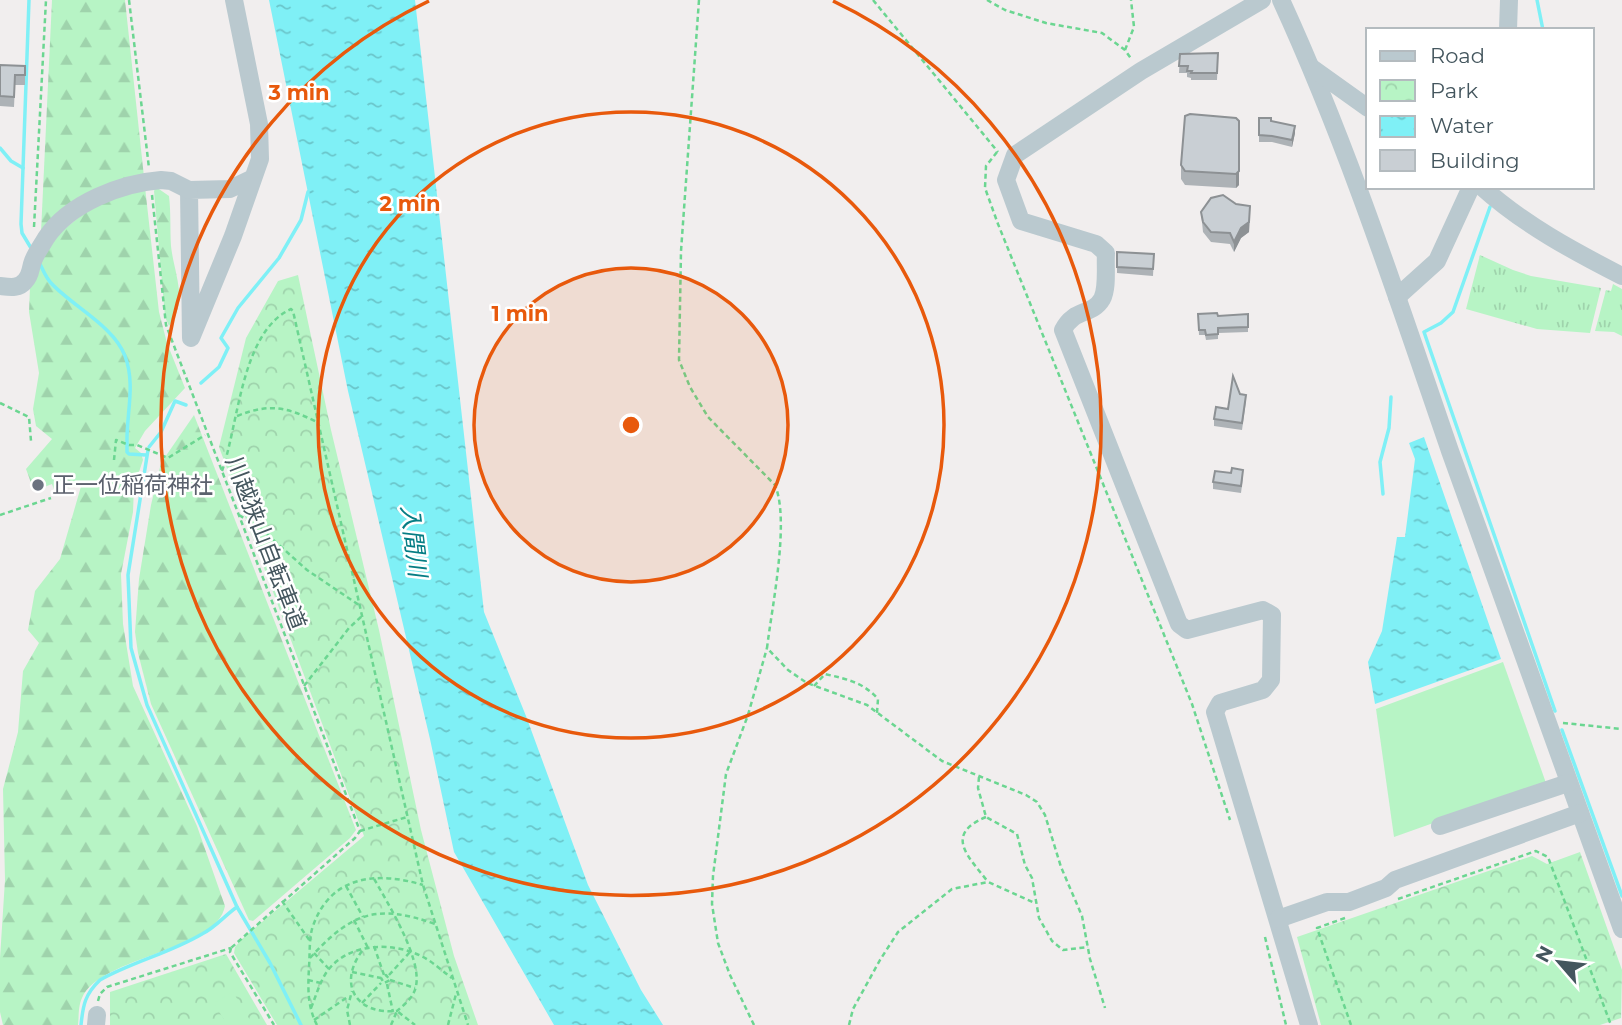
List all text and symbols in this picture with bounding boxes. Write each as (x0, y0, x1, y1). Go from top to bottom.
legend (1366, 28, 1594, 189)
text: Road (1430, 43, 1485, 68)
text: Park (1430, 78, 1478, 103)
text: 3 min (267, 80, 330, 105)
text: Water (1430, 113, 1494, 138)
text: Building (1430, 148, 1520, 173)
text: 2 min (379, 191, 441, 216)
text: 1 min (491, 301, 549, 326)
centre of rings (619, 413, 643, 437)
street label: 川越狭山自転車道 (220, 452, 312, 634)
place label: 正一位稲荷神社 (52, 471, 213, 499)
marker: 正一位稲荷神社 (30, 477, 46, 493)
water label: 入間川 (395, 504, 433, 581)
north arrow (1524, 927, 1594, 997)
text: N (1531, 942, 1558, 966)

